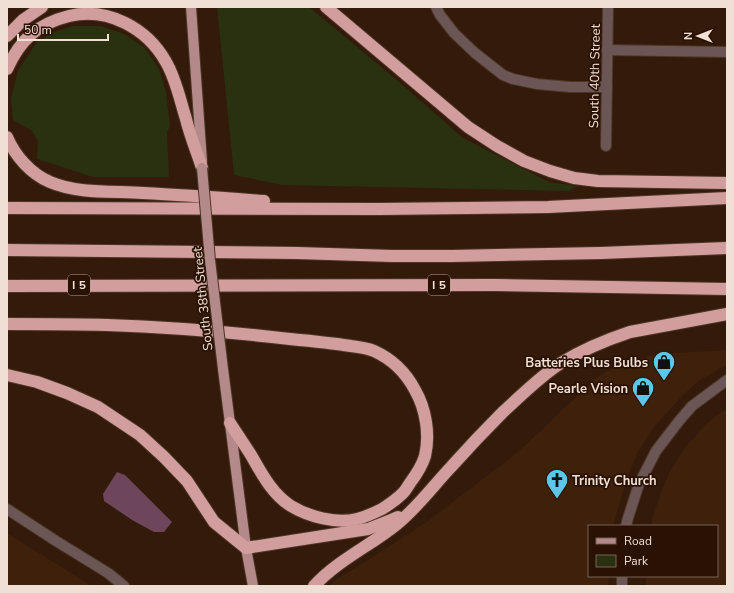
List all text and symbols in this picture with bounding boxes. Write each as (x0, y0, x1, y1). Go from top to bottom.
scale bar (18, 16, 108, 42)
north arrow (678, 16, 718, 56)
text: 50 m (24, 22, 52, 38)
street label: South 40th Street (585, 23, 605, 128)
text: N (681, 32, 696, 40)
street label: South 38th Street (189, 246, 217, 352)
road number: I 5 (68, 275, 90, 295)
road number: I 5 (428, 275, 450, 295)
shop icon: Batteries Plus Bulbs (651, 349, 677, 382)
place label: Batteries Plus Bulbs (525, 354, 648, 372)
shop icon: Pearle Vision (630, 375, 656, 408)
place label: Pearle Vision (549, 380, 628, 398)
church icon: Trinity Church (544, 467, 570, 500)
place label: Trinity Church (572, 472, 657, 490)
legend (588, 525, 718, 577)
text: Road (624, 533, 652, 549)
text: Park (624, 553, 649, 569)

